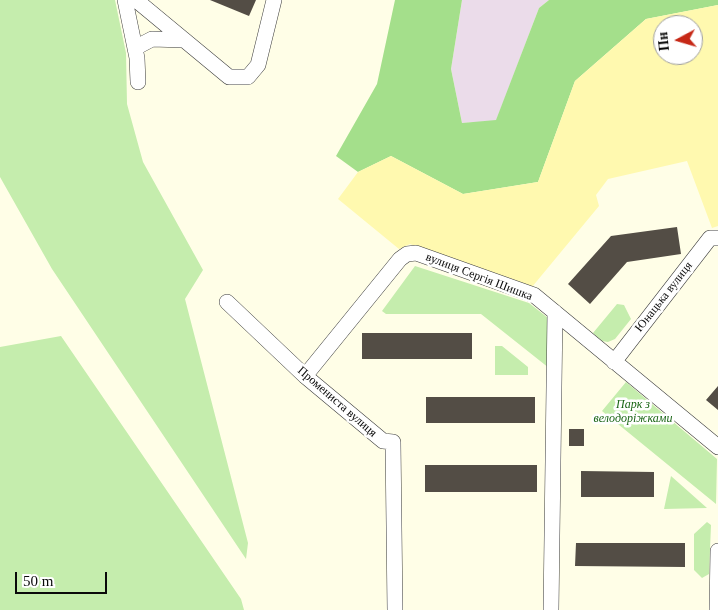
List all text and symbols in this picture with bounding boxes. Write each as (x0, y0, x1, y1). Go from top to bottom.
north arrow (653, 15, 703, 65)
text: Пн (655, 31, 672, 52)
street label: вулиця Сергія Шишка (424, 250, 534, 304)
street label: Юнацька вулиця (632, 259, 696, 335)
street label: Промениста вулиця (294, 364, 380, 440)
park label: Парк з велодоріжками (594, 398, 672, 426)
scale bar (18, 562, 110, 594)
text: 50 m (23, 573, 53, 589)

